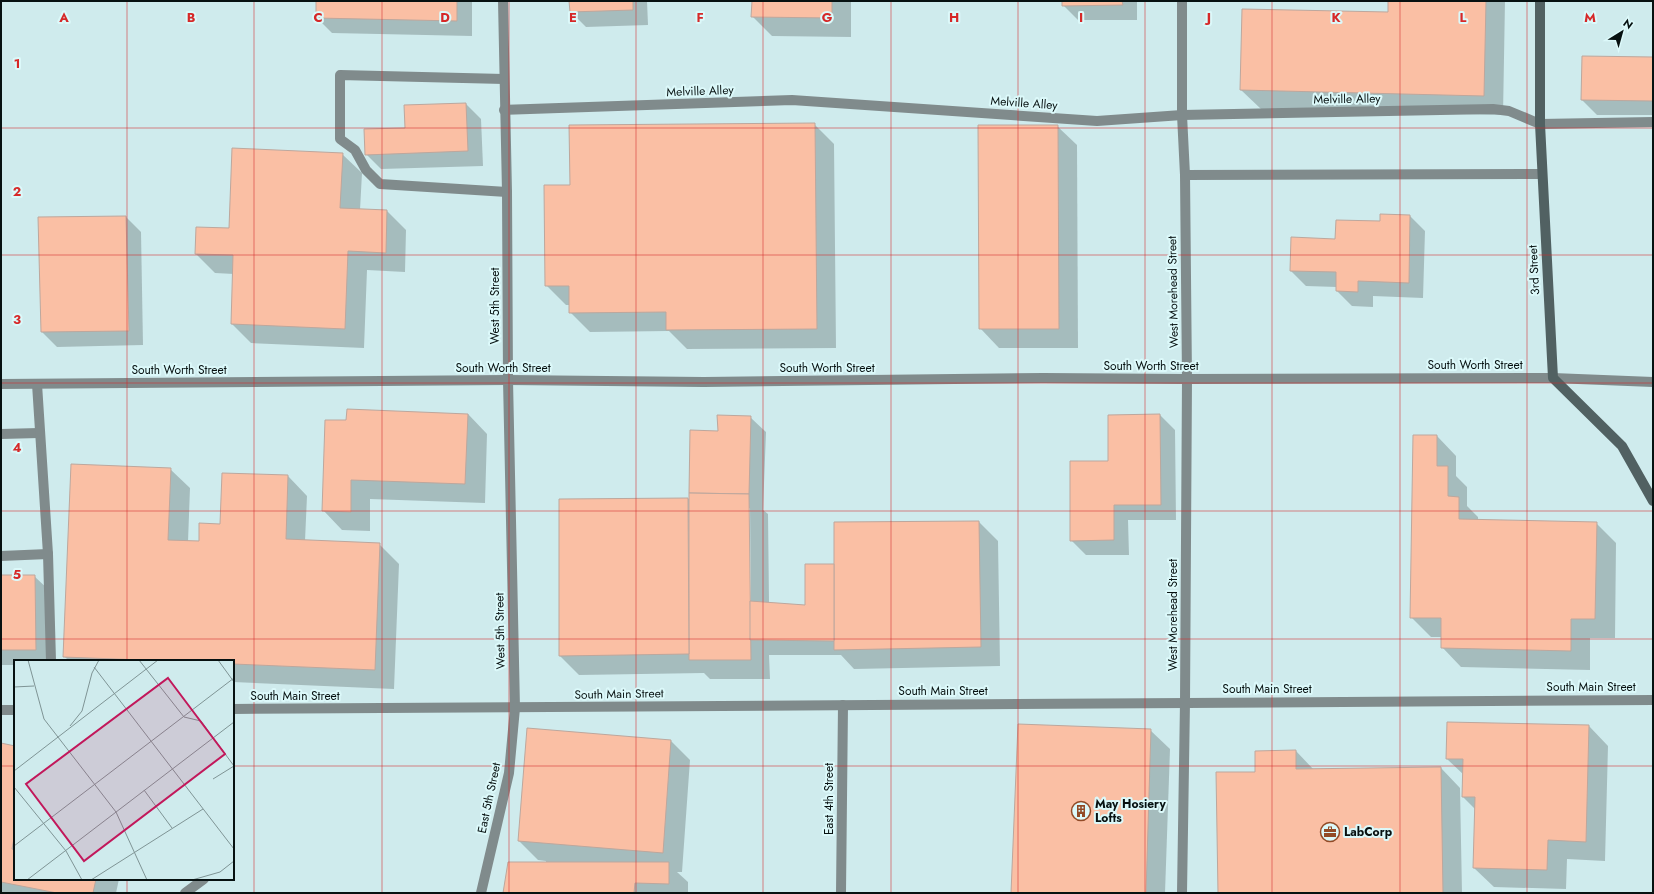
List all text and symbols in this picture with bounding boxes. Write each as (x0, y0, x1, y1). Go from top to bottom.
text: A (58, 8, 69, 27)
text: B (187, 8, 196, 27)
text: C (313, 8, 323, 27)
text: D (440, 8, 450, 27)
text: E (569, 8, 577, 27)
text: F (696, 8, 704, 27)
text: G (822, 8, 833, 27)
text: H (949, 8, 959, 27)
text: I (1079, 8, 1083, 27)
text: J (1204, 8, 1211, 27)
text: K (1331, 8, 1341, 27)
text: L (1460, 8, 1467, 27)
text: M (1584, 8, 1596, 27)
north arrow (1602, 12, 1642, 52)
text: N (1620, 15, 1636, 33)
text: 1 (14, 54, 20, 73)
street label: Melville Alley (666, 81, 735, 101)
street label: Melville Alley (1313, 89, 1381, 109)
street label: Melville Alley (990, 92, 1059, 114)
text: 2 (13, 182, 21, 201)
street label: West Morehead Street (1163, 236, 1183, 348)
street label: 3rd Street (1524, 245, 1544, 295)
street label: West 5th Street (486, 268, 504, 344)
text: 3 (13, 310, 21, 329)
street label: South Worth Street (1427, 356, 1523, 374)
street label: South Worth Street (1103, 357, 1199, 375)
street label: South Worth Street (455, 359, 551, 377)
street label: South Worth Street (779, 359, 875, 377)
street label: South Worth Street (131, 361, 227, 379)
text: 4 (12, 438, 22, 457)
street label: West Morehead Street (1164, 559, 1182, 671)
text: 5 (13, 565, 21, 584)
street label: West 5th Street (490, 592, 510, 669)
inset map (14, 660, 234, 880)
street label: South Main Street (1546, 678, 1636, 696)
street label: South Main Street (1222, 680, 1312, 698)
street label: South Main Street (898, 682, 988, 700)
street label: South Main Street (574, 684, 664, 704)
street label: South Main Street (250, 687, 340, 705)
street label: East 5th Street (473, 761, 505, 835)
street label: East 4th Street (820, 763, 838, 835)
place label: May Hosiery Lofts (1095, 795, 1166, 827)
building icon: May Hosiery Lofts (1070, 800, 1092, 822)
office icon: LabCorp (1319, 821, 1341, 843)
place label: LabCorp (1344, 823, 1393, 841)

